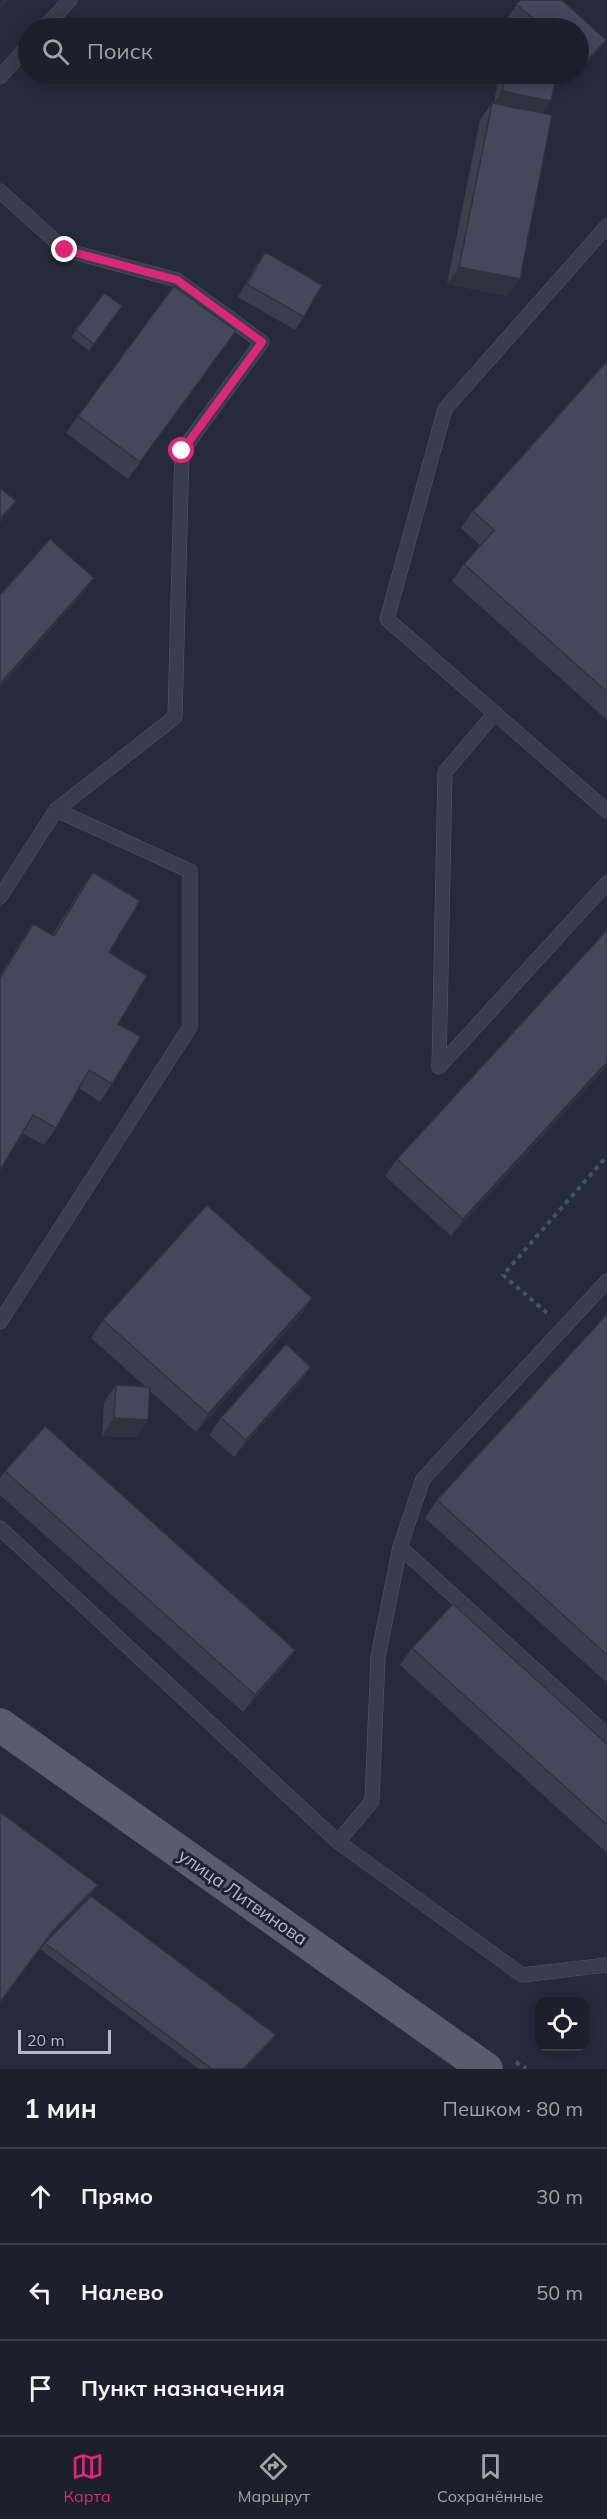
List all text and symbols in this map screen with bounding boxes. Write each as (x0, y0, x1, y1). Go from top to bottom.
search box (18, 18, 589, 84)
icon: search (39, 35, 72, 68)
text: Поиск (87, 37, 153, 65)
route end (51, 236, 77, 262)
route start (168, 437, 194, 463)
street label: улица Литвинова (174, 1844, 312, 1950)
map controls (535, 1997, 589, 2051)
button: locate (535, 1997, 589, 2051)
scale bar (18, 2027, 111, 2054)
text: 20 m (27, 2030, 64, 2050)
text: 1 мин (24, 2092, 97, 2125)
text: Пешком · 80 m (443, 2096, 583, 2121)
icon: ahead (24, 2180, 57, 2213)
text: Прямо (81, 2182, 153, 2210)
text: 30 m (536, 2184, 583, 2209)
icon: left (24, 2276, 57, 2309)
text: Налево (81, 2278, 164, 2306)
text: 50 m (536, 2280, 583, 2305)
icon: arrive (24, 2372, 57, 2405)
text: Пункт назначения (81, 2374, 285, 2402)
tab: Карта (64, 2450, 111, 2506)
tab: Маршрут (238, 2450, 310, 2506)
tab: Сохранённые (437, 2450, 543, 2506)

